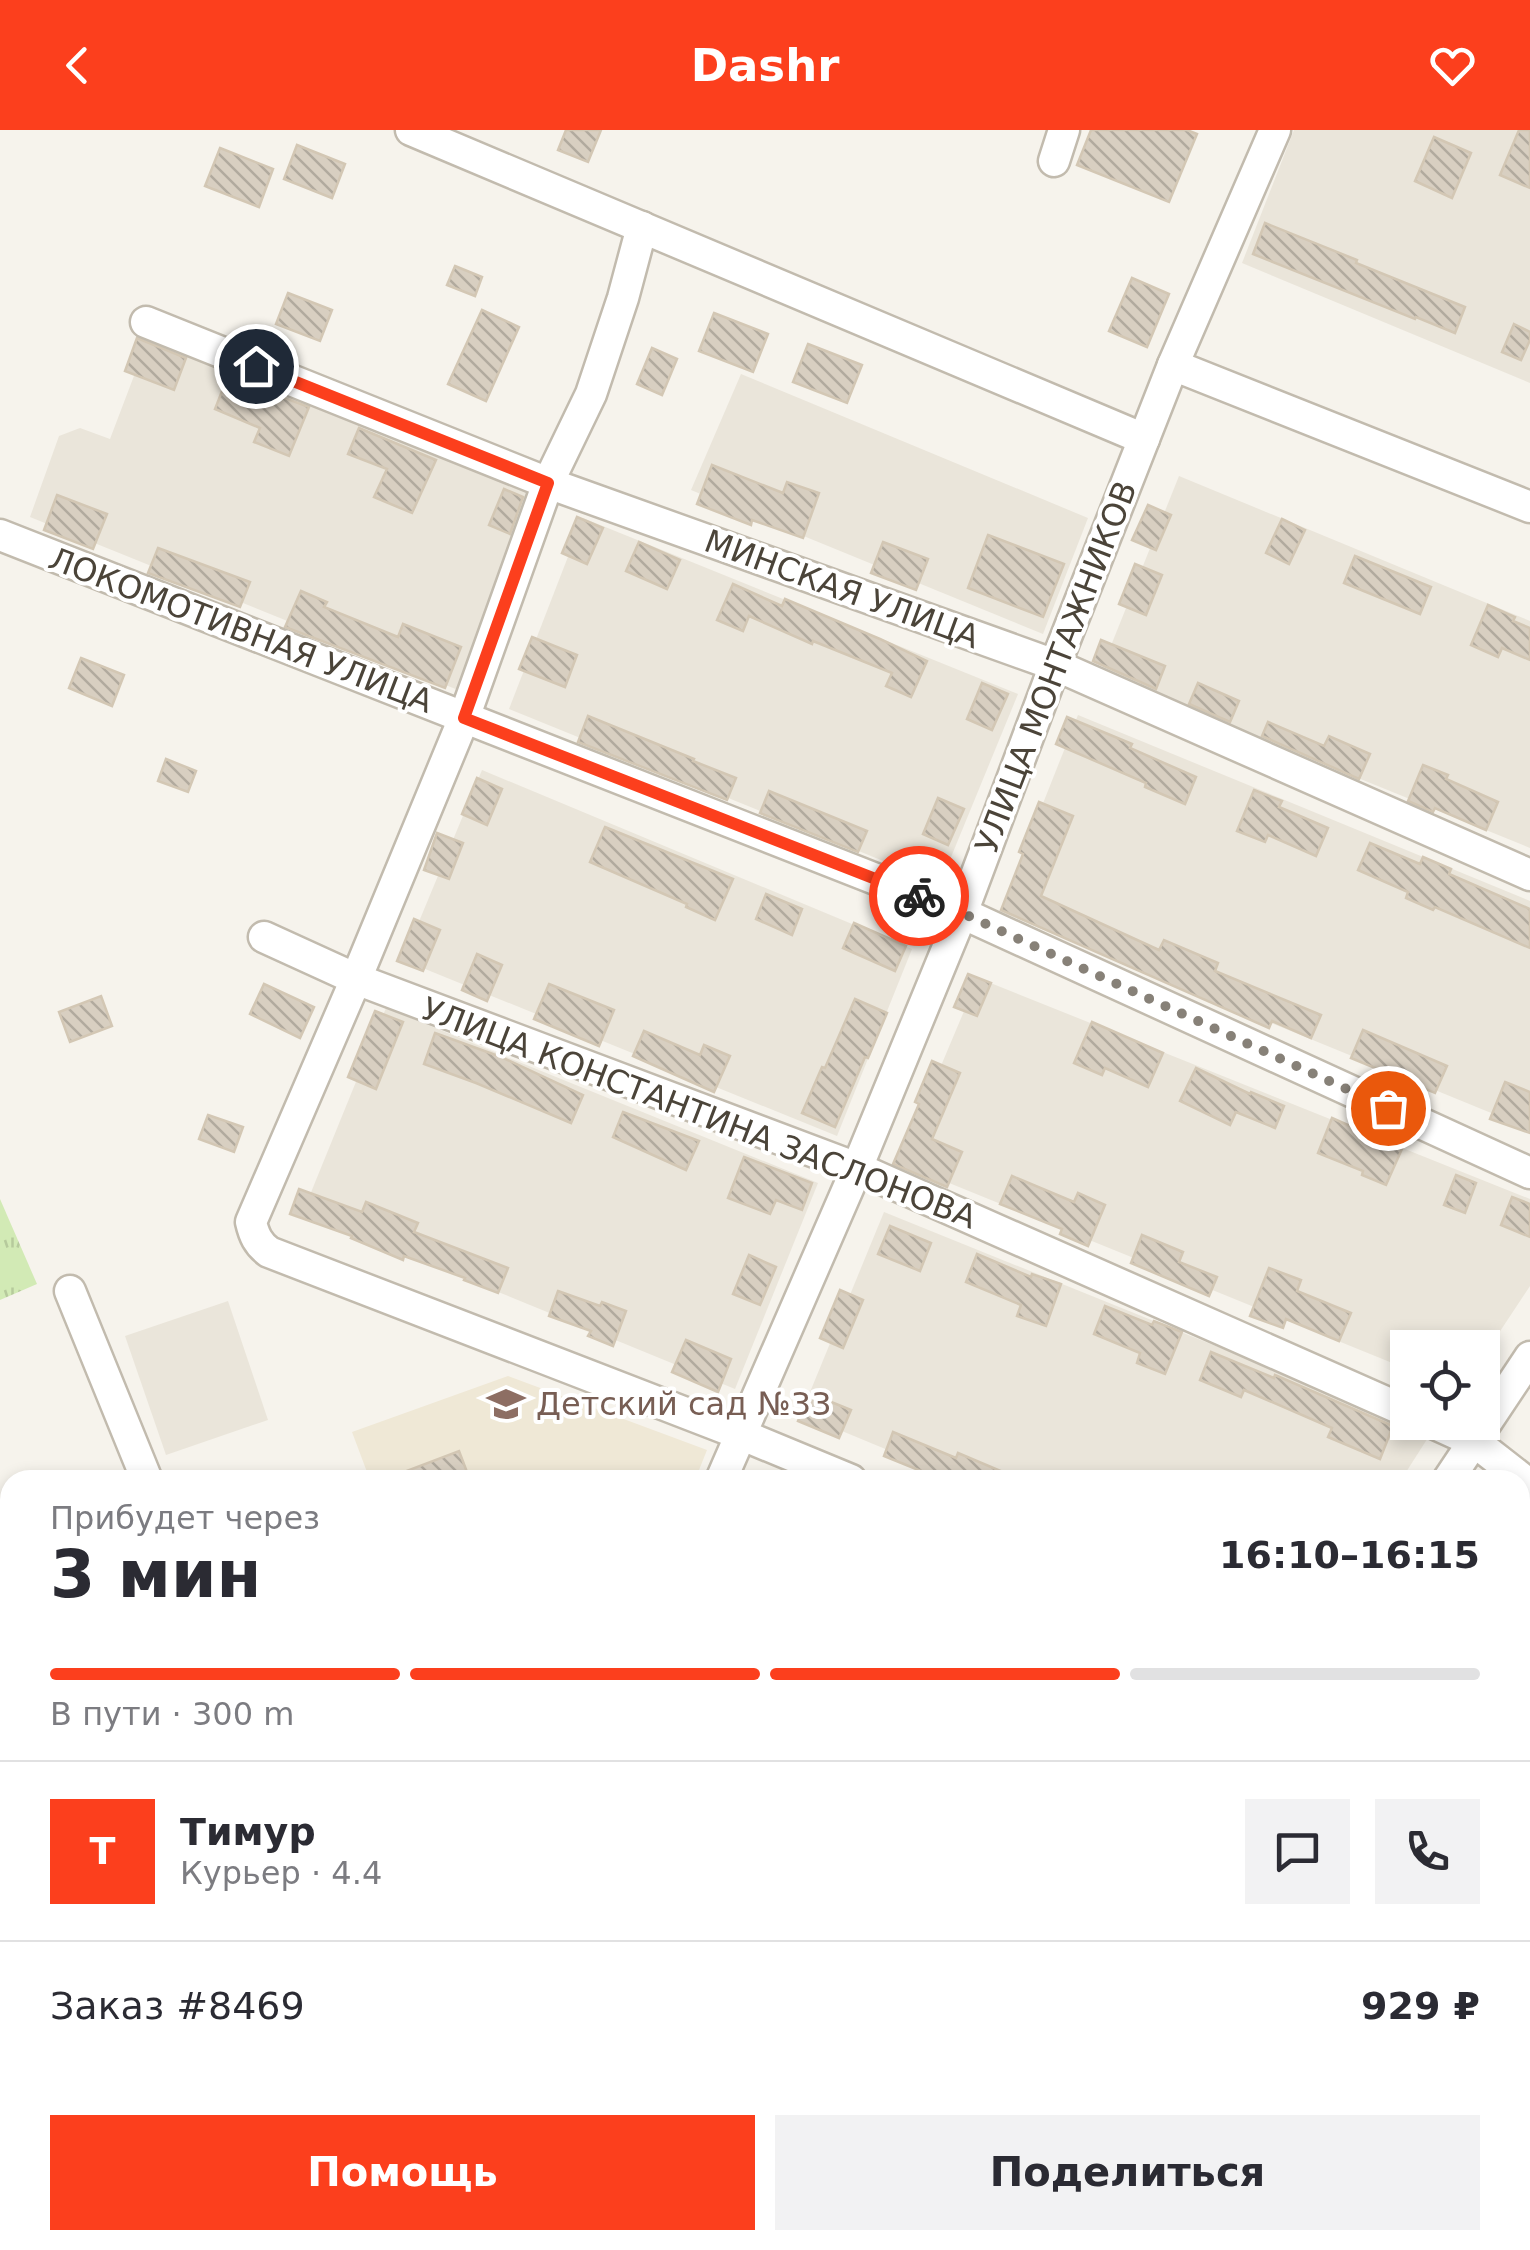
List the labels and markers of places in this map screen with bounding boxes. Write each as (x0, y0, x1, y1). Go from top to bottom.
pin (214, 324, 299, 409)
pin (1346, 1066, 1431, 1151)
school or university icon: Детский сад №33 (485, 1383, 527, 1425)
place label: Детский сад №33 (536, 1385, 832, 1423)

